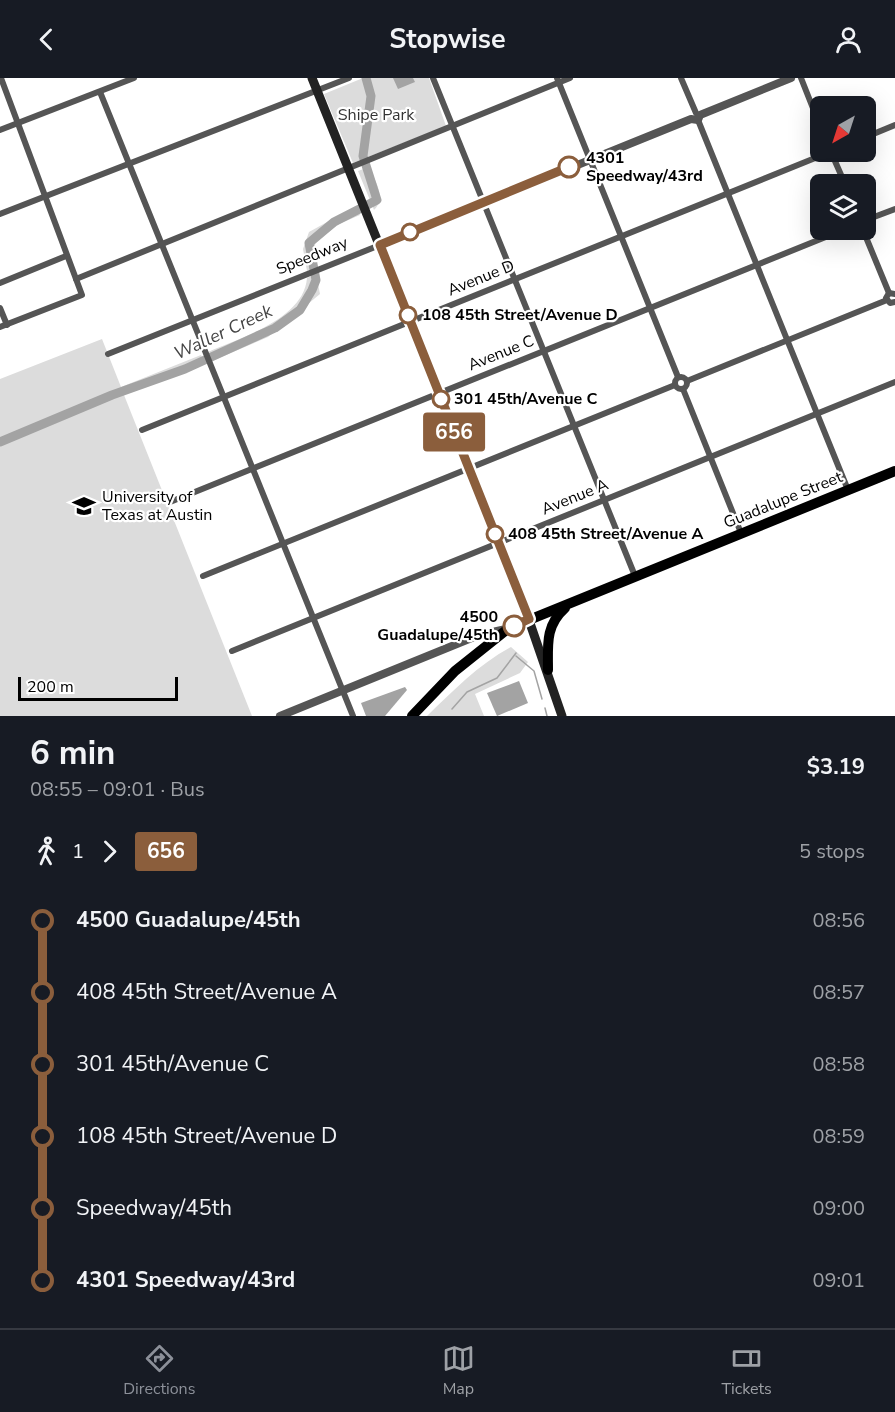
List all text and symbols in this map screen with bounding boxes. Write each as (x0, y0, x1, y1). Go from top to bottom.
text: Stopwise (389, 21, 506, 58)
icon: back (30, 23, 63, 56)
icon: person (832, 23, 865, 56)
north arrow (810, 96, 876, 162)
map controls (810, 96, 876, 240)
park label: Shipe Park (338, 104, 415, 126)
place label: 4301 Speedway/43rd (586, 147, 703, 187)
marker: 4301 Speedway/43rd (558, 156, 580, 178)
button: layers (810, 174, 876, 240)
unlabelled marker (401, 223, 419, 241)
street label: Speedway (273, 231, 352, 280)
street label: Avenue D (444, 255, 518, 301)
water label: Waller Creek (170, 298, 277, 365)
place label: 108 45th Street/Avenue D (422, 304, 618, 326)
marker: 108 45th Street/Avenue D (399, 306, 417, 324)
street label: Avenue C (465, 330, 537, 376)
place label: 301 45th/Avenue C (454, 388, 598, 410)
marker: 301 45th/Avenue C (432, 390, 450, 408)
line badge: 656 (420, 412, 488, 452)
text: 656 (435, 418, 473, 446)
street label: Guadalupe Street (720, 466, 846, 534)
street label: Avenue A (538, 474, 612, 520)
place label: University of Texas at Austin (102, 486, 212, 526)
school or university icon: University of Texas at Austin (71, 493, 97, 519)
place label: 408 45th Street/Avenue A (508, 523, 703, 545)
marker: 408 45th Street/Avenue A (486, 525, 504, 543)
place label: 4500 Guadalupe/45th (377, 606, 498, 646)
marker: 4500 Guadalupe/45th (503, 615, 525, 637)
scale bar (18, 674, 178, 702)
text: 200 m (27, 676, 74, 698)
text: 6 min (30, 731, 115, 776)
text: $3.19 (807, 752, 865, 782)
text: 08:55 – 09:01 · Bus (30, 776, 205, 803)
icon: walk (30, 835, 63, 868)
icon: forward (93, 835, 126, 868)
text: 656 (147, 837, 185, 865)
text: 1 (72, 838, 84, 865)
text: 5 stops (799, 838, 865, 865)
text: 4500 Guadalupe/45th (76, 905, 301, 935)
text: 08:56 (812, 907, 865, 934)
text: 408 45th Street/Avenue A (76, 977, 337, 1007)
text: 08:57 (812, 979, 865, 1006)
text: 301 45th/Avenue C (76, 1049, 269, 1079)
text: 08:58 (812, 1051, 865, 1078)
text: 108 45th Street/Avenue D (76, 1121, 337, 1151)
text: 08:59 (812, 1123, 865, 1150)
text: Speedway/45th (76, 1193, 232, 1223)
text: 09:00 (812, 1195, 865, 1222)
text: 4301 Speedway/43rd (76, 1265, 295, 1295)
text: 09:01 (812, 1267, 865, 1294)
tab: Directions (123, 1342, 195, 1400)
tab: Map (442, 1342, 475, 1400)
tab: Tickets (721, 1342, 772, 1400)

